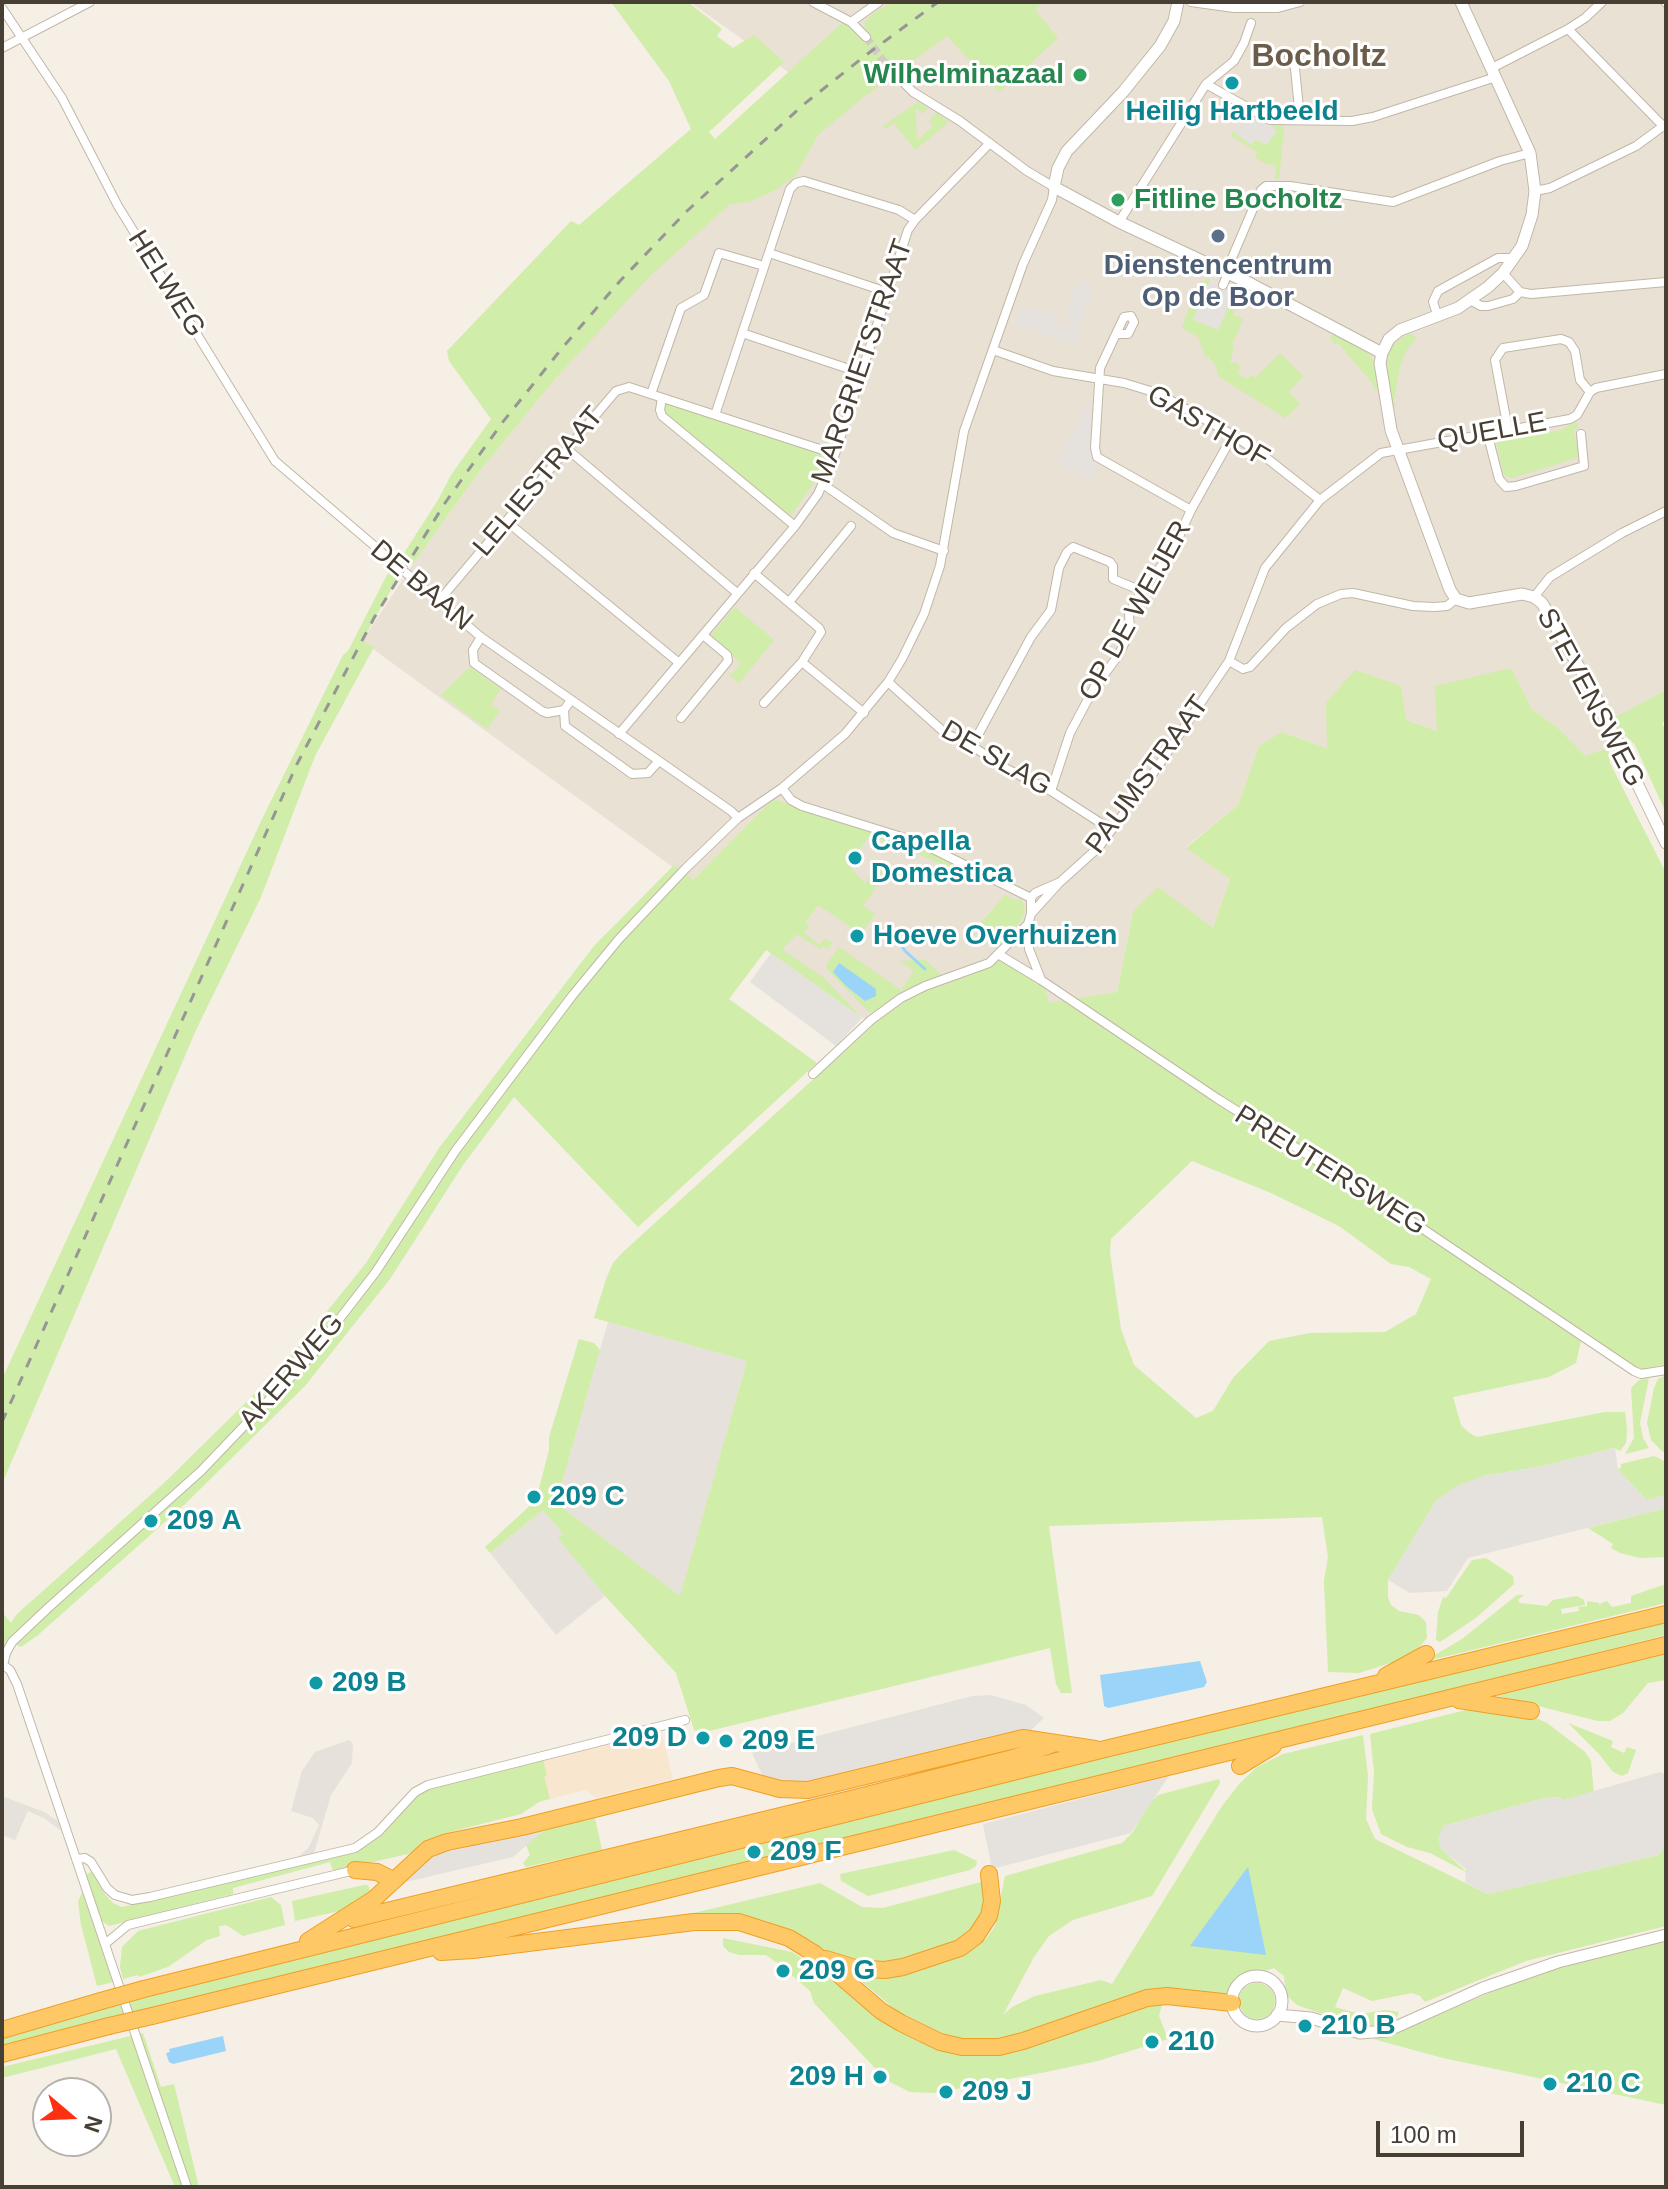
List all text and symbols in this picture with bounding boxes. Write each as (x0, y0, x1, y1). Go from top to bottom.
district label: Bocholtz (1251, 38, 1387, 76)
place label: Wilhelminazaal (864, 58, 1064, 92)
marker: Wilhelminazaal (1071, 66, 1089, 84)
marker: Heilig Hartbeeld (1223, 74, 1241, 92)
place label: Heilig Hartbeeld (1125, 95, 1339, 129)
place label: Fitline Bocholtz (1134, 183, 1342, 217)
marker: Fitline Bocholtz (1109, 191, 1127, 209)
street label: HELWEG (120, 225, 212, 343)
marker: Dienstencentrum Op de Boor (1209, 227, 1227, 245)
street label: MARGRIETSTRAAT (805, 235, 921, 489)
place label: Dienstencentrum Op de Boor (1104, 249, 1332, 315)
street label: GASTHOF (1141, 379, 1275, 475)
street label: LELIESTRAAT (467, 400, 611, 564)
street label: QUELLE (1435, 406, 1549, 458)
street label: OP DE WEIJER (1073, 515, 1199, 707)
street label: DE BAAN (363, 534, 479, 638)
street label: STEVENSWEG (1529, 603, 1651, 793)
street label: PAUMSTRAAT (1079, 689, 1217, 861)
street label: DE SLAG (935, 714, 1057, 804)
place label: Capella Domestica (871, 825, 1013, 891)
marker: Capella Domestica (846, 849, 864, 867)
place label: Hoeve Overhuizen (873, 919, 1117, 953)
marker: Hoeve Overhuizen (848, 927, 866, 945)
street label: PREUTERSWEG (1228, 1099, 1432, 1243)
street label: AKERWEG (233, 1307, 351, 1437)
place label: 209 C (550, 1480, 625, 1514)
marker: 209 C (525, 1488, 543, 1506)
place label: 209 A (167, 1504, 242, 1538)
marker: 209 A (142, 1512, 160, 1530)
place label: 209 B (332, 1666, 407, 1700)
marker: 209 B (307, 1674, 325, 1692)
place label: 209 D (612, 1721, 687, 1755)
place label: 209 E (742, 1724, 815, 1758)
marker: 209 D (694, 1729, 712, 1747)
marker: 209 E (717, 1732, 735, 1750)
place label: 209 F (770, 1835, 842, 1869)
marker: 209 F (745, 1843, 763, 1861)
place label: 209 G (799, 1954, 875, 1988)
marker: 209 G (774, 1962, 792, 1980)
place label: 210 B (1321, 2009, 1396, 2043)
marker: 210 B (1296, 2017, 1314, 2035)
place label: 210 (1168, 2025, 1215, 2059)
marker: 210 (1143, 2033, 1161, 2051)
place label: 209 H (789, 2060, 864, 2094)
place label: 210 C (1566, 2067, 1641, 2101)
marker: 209 H (871, 2068, 889, 2086)
place label: 209 J (962, 2075, 1032, 2109)
marker: 210 C (1541, 2075, 1559, 2093)
north arrow (32, 2077, 112, 2157)
marker: 209 J (937, 2083, 955, 2101)
scale bar (1380, 2105, 1528, 2155)
text: N (79, 2113, 108, 2136)
text: 100 m (1390, 2121, 1457, 2148)

